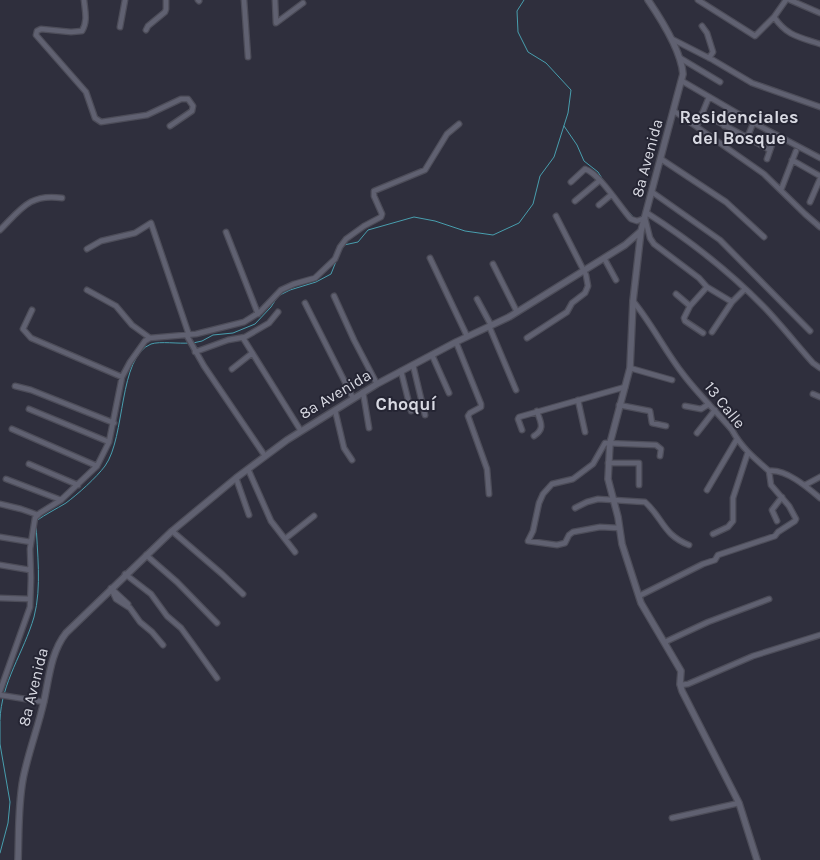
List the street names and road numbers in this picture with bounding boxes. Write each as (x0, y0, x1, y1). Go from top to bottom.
street label: 8a Avenida (627, 117, 667, 199)
street label: 8a Avenida (296, 365, 374, 423)
street label: 13 Calle (701, 378, 749, 432)
street label: 8a Avenida (14, 646, 52, 728)

